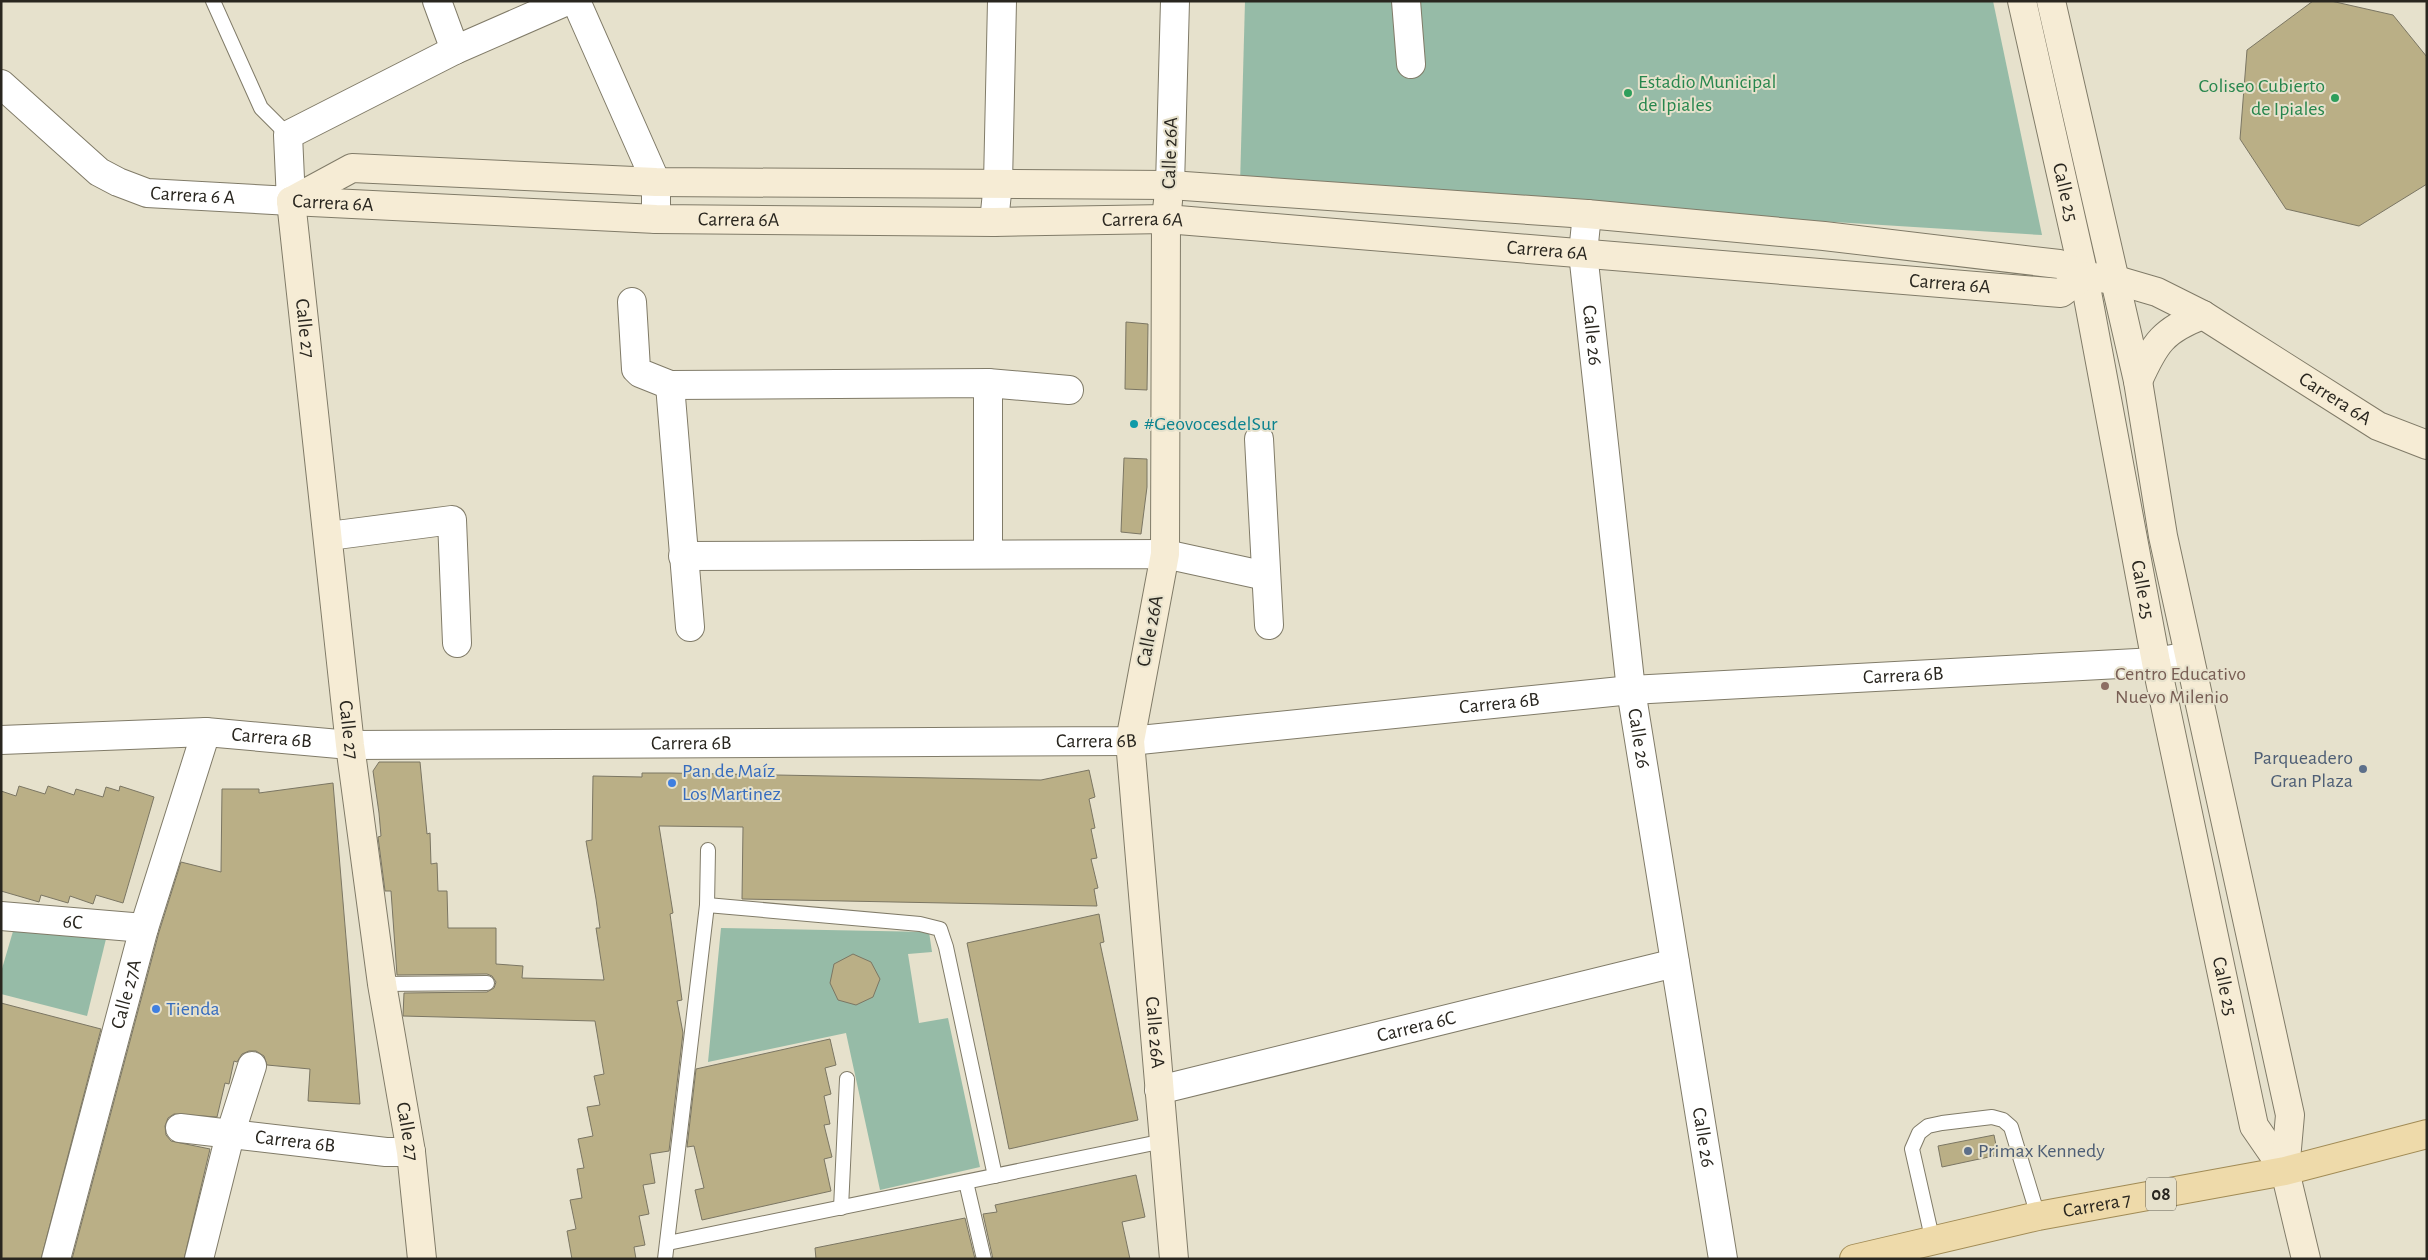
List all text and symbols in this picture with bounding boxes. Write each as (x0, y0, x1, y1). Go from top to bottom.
place label: Estadio Municipal de Ipiales (1638, 72, 1776, 115)
place label: Coliseo Cubierto de Ipiales (2199, 76, 2325, 119)
marker: Estadio Municipal de Ipiales (1622, 87, 1634, 99)
marker: Coliseo Cubierto de Ipiales (2329, 92, 2341, 104)
street label: Calle 26A (1159, 116, 1181, 189)
street label: Calle 25 (2049, 161, 2081, 223)
street label: Carrera 6 A (150, 183, 236, 208)
street label: Carrera 6A (292, 191, 375, 215)
street label: Carrera 6A (698, 209, 780, 230)
street label: Carrera 6A (1102, 209, 1184, 230)
street label: Carrera 6A (1506, 237, 1589, 264)
street label: Carrera 6A (1908, 270, 1992, 297)
street label: Calle 27 (292, 298, 318, 359)
street label: Calle 26 (1579, 304, 1605, 367)
street label: Carrera 6A (2295, 369, 2375, 429)
place label: #GeovocesdelSur (1144, 414, 1278, 434)
marker: #GeovocesdelSur (1128, 418, 1140, 430)
street label: Calle 25 (2127, 559, 2158, 621)
street label: Calle 26A (1133, 593, 1167, 668)
street label: Carrera 6B (1862, 663, 1944, 688)
place label: Centro Educativo Nuevo Milenio (2115, 664, 2246, 707)
marker: Centro Educativo Nuevo Milenio (2099, 680, 2111, 692)
street label: Carrera 6B (1458, 689, 1540, 717)
street label: Calle 27 (335, 699, 362, 761)
street label: Calle 26 (1624, 707, 1654, 770)
street label: Carrera 6B (231, 724, 313, 752)
street label: Carrera 6B (1056, 730, 1138, 751)
street label: Carrera 6B (651, 733, 732, 753)
place label: Parqueadero Gran Plaza (2253, 748, 2353, 791)
place label: Pan de Maíz Los Martinez (682, 761, 781, 804)
marker: Parqueadero Gran Plaza (2357, 763, 2369, 775)
marker: Pan de Maíz Los Martinez (666, 777, 678, 789)
street label: 6C (62, 911, 83, 933)
street label: Calle 25 (2209, 955, 2240, 1018)
street label: Calle 27A (108, 957, 145, 1031)
street label: Calle 26A (1142, 996, 1168, 1070)
place label: Tienda (166, 999, 220, 1019)
marker: Tienda (150, 1003, 162, 1015)
street label: Carrera 6C (1375, 1007, 1458, 1046)
street label: Calle 27 (393, 1100, 422, 1162)
street label: Calle 26 (1689, 1106, 1718, 1169)
street label: Carrera 6B (254, 1127, 336, 1156)
place label: Primax Kennedy (1978, 1141, 2105, 1161)
marker: Primax Kennedy (1962, 1145, 1974, 1157)
road number: 08 (2146, 1178, 2176, 1210)
street label: Carrera 7 (2061, 1189, 2133, 1221)

